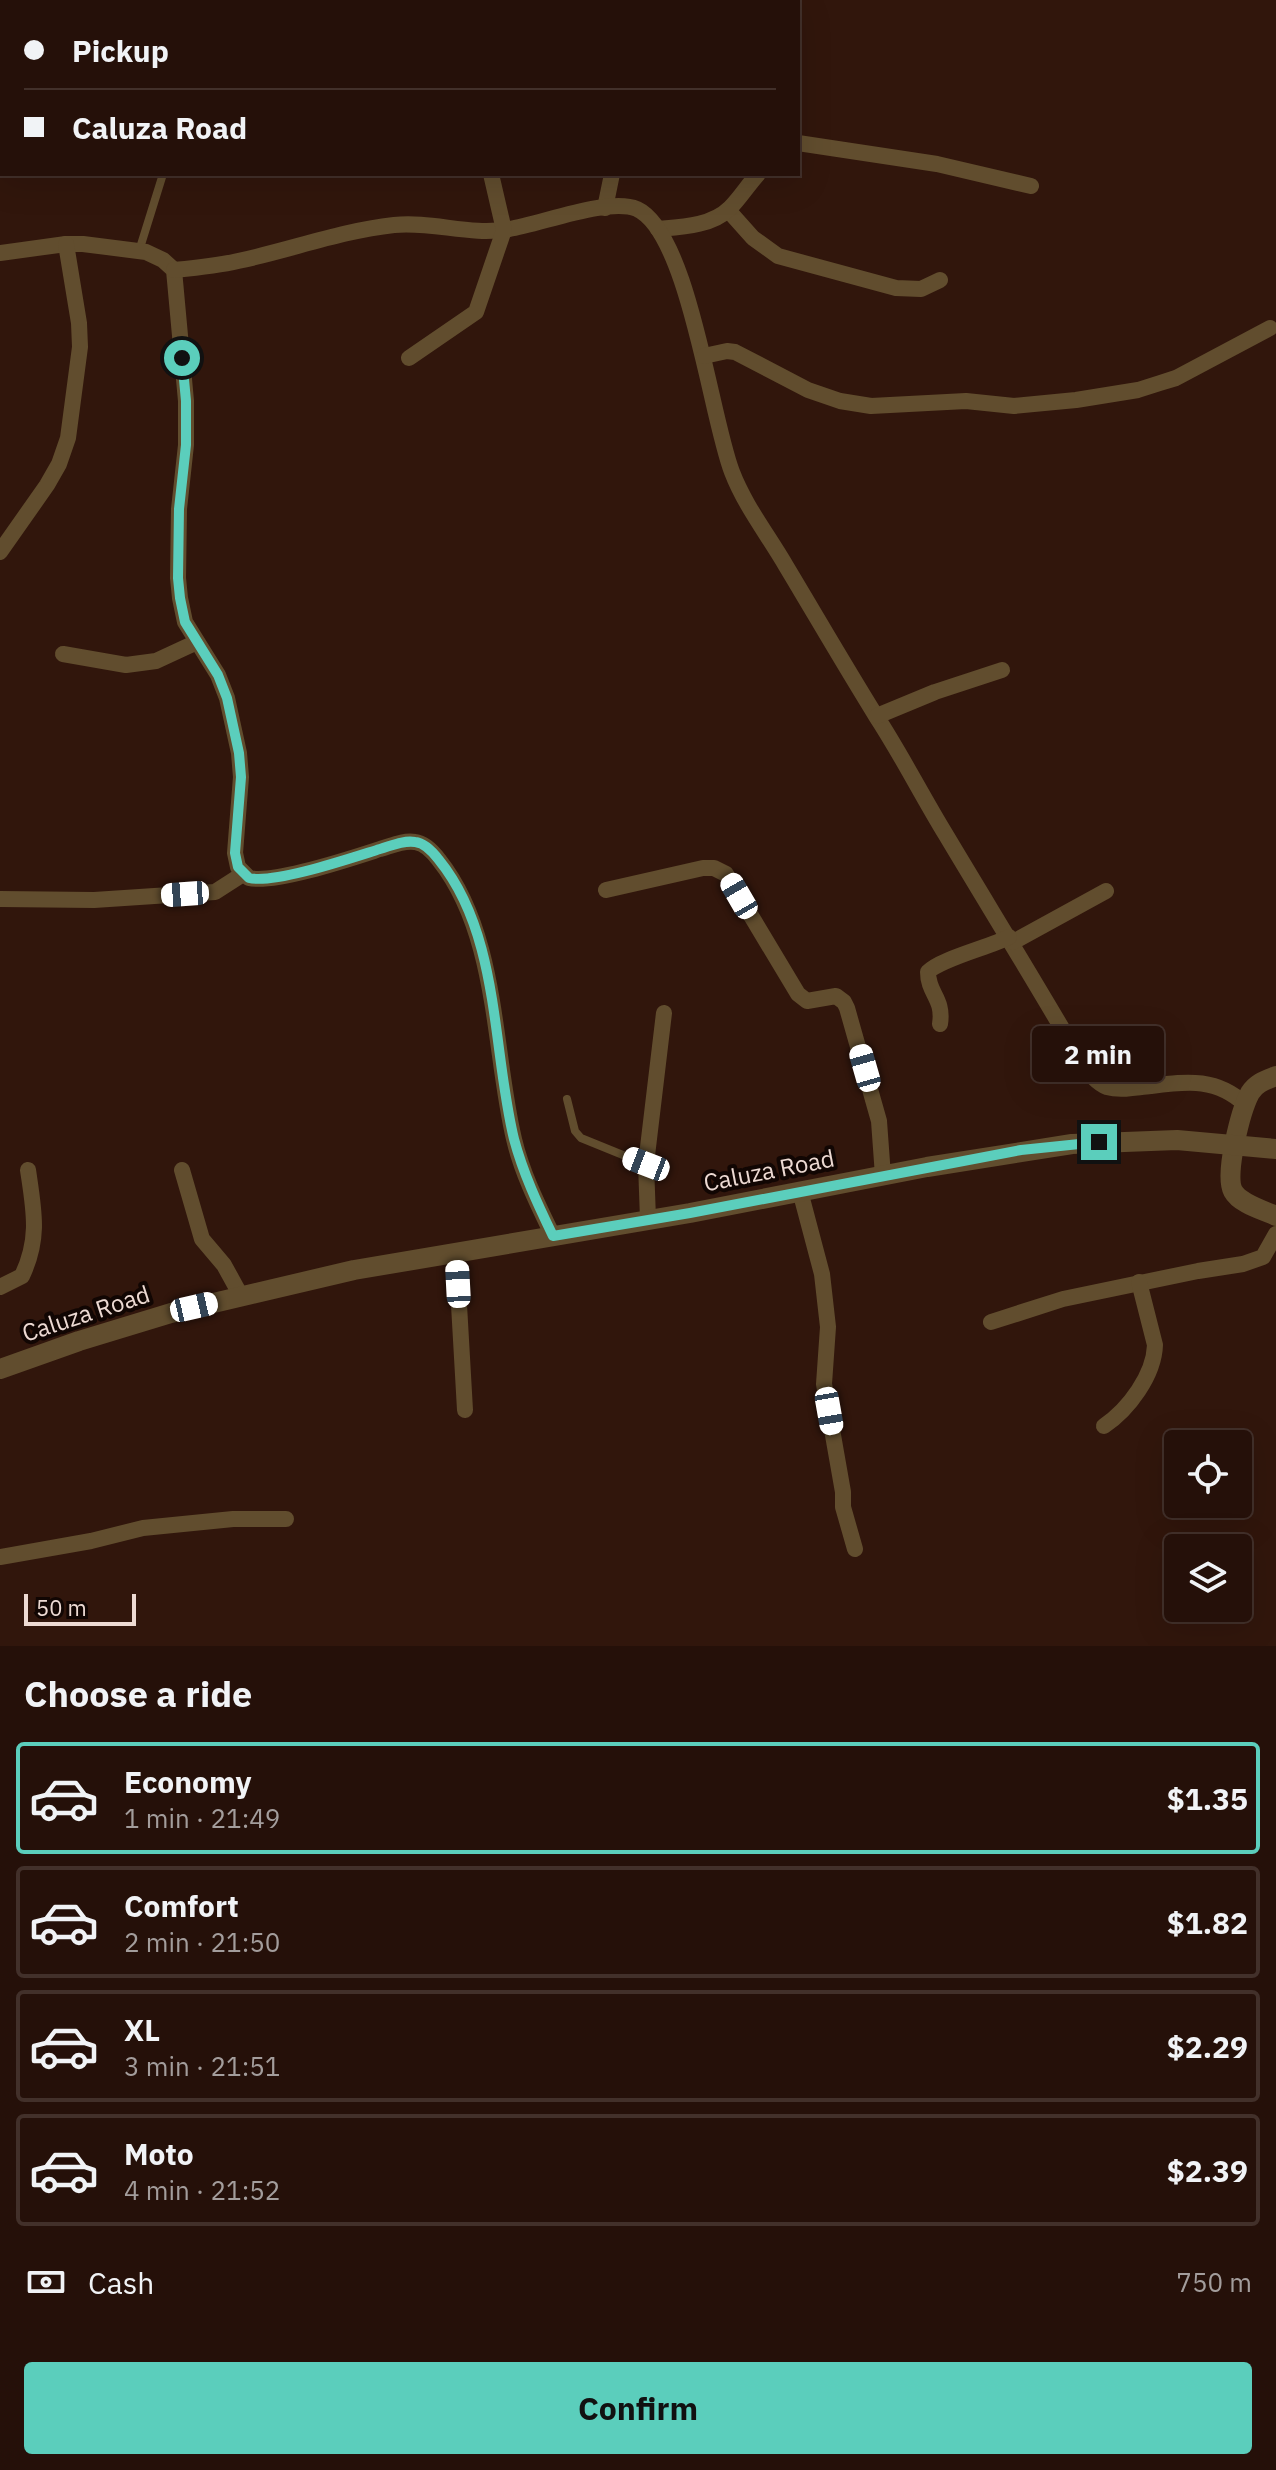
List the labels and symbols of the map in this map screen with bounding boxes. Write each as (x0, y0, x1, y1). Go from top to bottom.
route start (164, 340, 200, 376)
car (717, 869, 761, 923)
car (160, 880, 210, 908)
callout: 2 min (1033, 1026, 1165, 1082)
car (847, 1042, 883, 1094)
route end (1081, 1124, 1117, 1160)
street label: Caluza Road (701, 1142, 837, 1198)
car (619, 1144, 673, 1184)
car (445, 1259, 471, 1309)
street label: Caluza Road (18, 1277, 154, 1349)
car (168, 1290, 220, 1324)
car (813, 1385, 845, 1437)
scale bar (24, 1590, 136, 1626)

